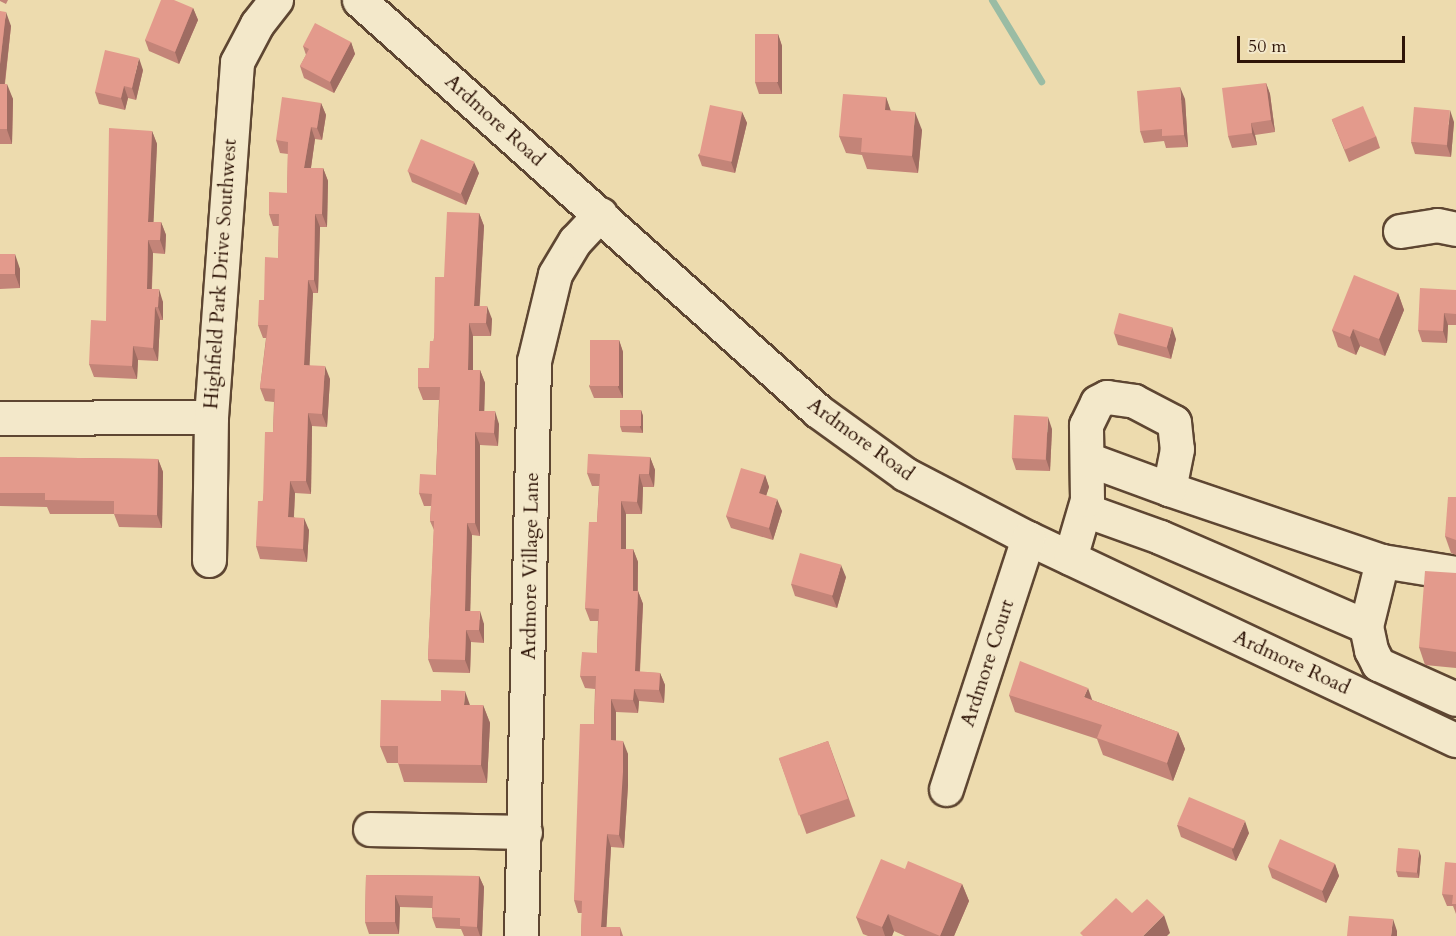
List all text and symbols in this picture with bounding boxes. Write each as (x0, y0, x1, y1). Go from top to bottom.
scale bar (1240, 24, 1408, 62)
text: 50 m (1248, 34, 1287, 59)
street label: Ardmore Road (440, 69, 550, 171)
street label: Highfield Park Drive Southwest (199, 138, 241, 410)
street label: Ardmore Road (803, 392, 919, 486)
street label: Ardmore Village Lane (516, 472, 544, 660)
street label: Ardmore Court (955, 596, 1019, 730)
street label: Ardmore Road (1230, 625, 1354, 699)

